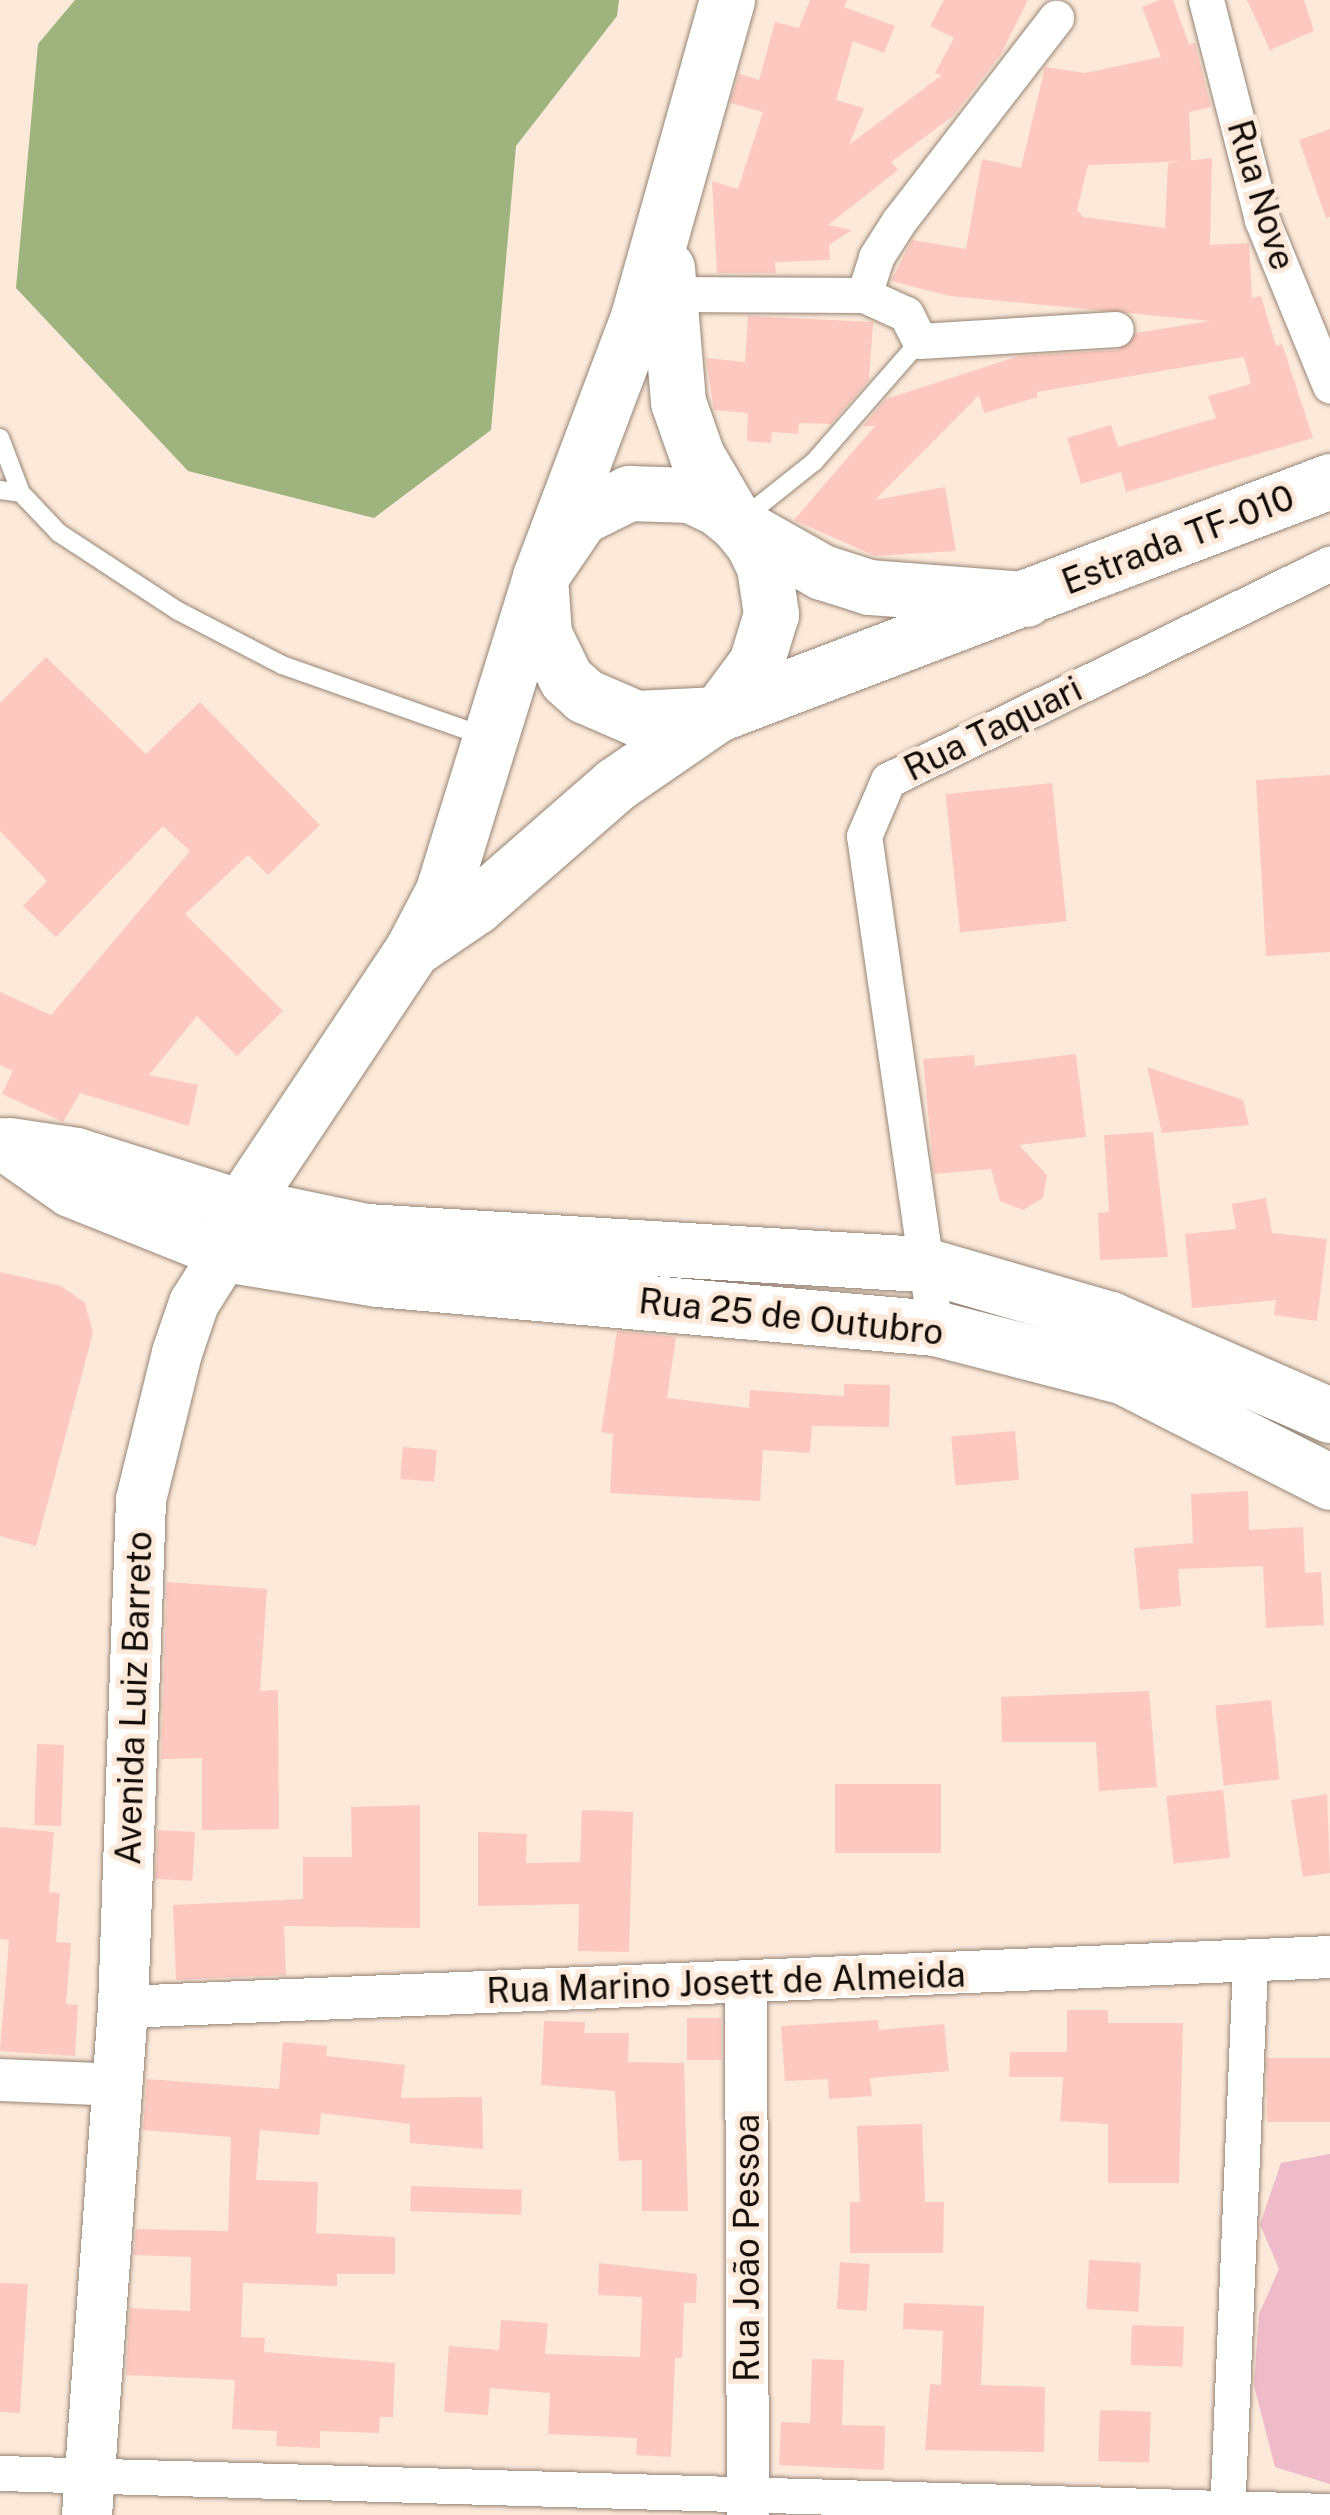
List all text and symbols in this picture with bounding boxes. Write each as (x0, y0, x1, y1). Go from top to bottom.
street label: Rua Nove (1218, 115, 1304, 275)
street label: Estrada TF-010 (1056, 476, 1300, 604)
street label: Rua Taquari (897, 668, 1089, 790)
street label: Rua 25 de Outubro (636, 1280, 946, 1354)
street label: Avenida Luiz Barreto (107, 1530, 161, 1866)
street label: Rua Marino Josett de Almeida (485, 1954, 967, 2012)
street label: Rua João Pessoa (726, 2114, 768, 2382)

